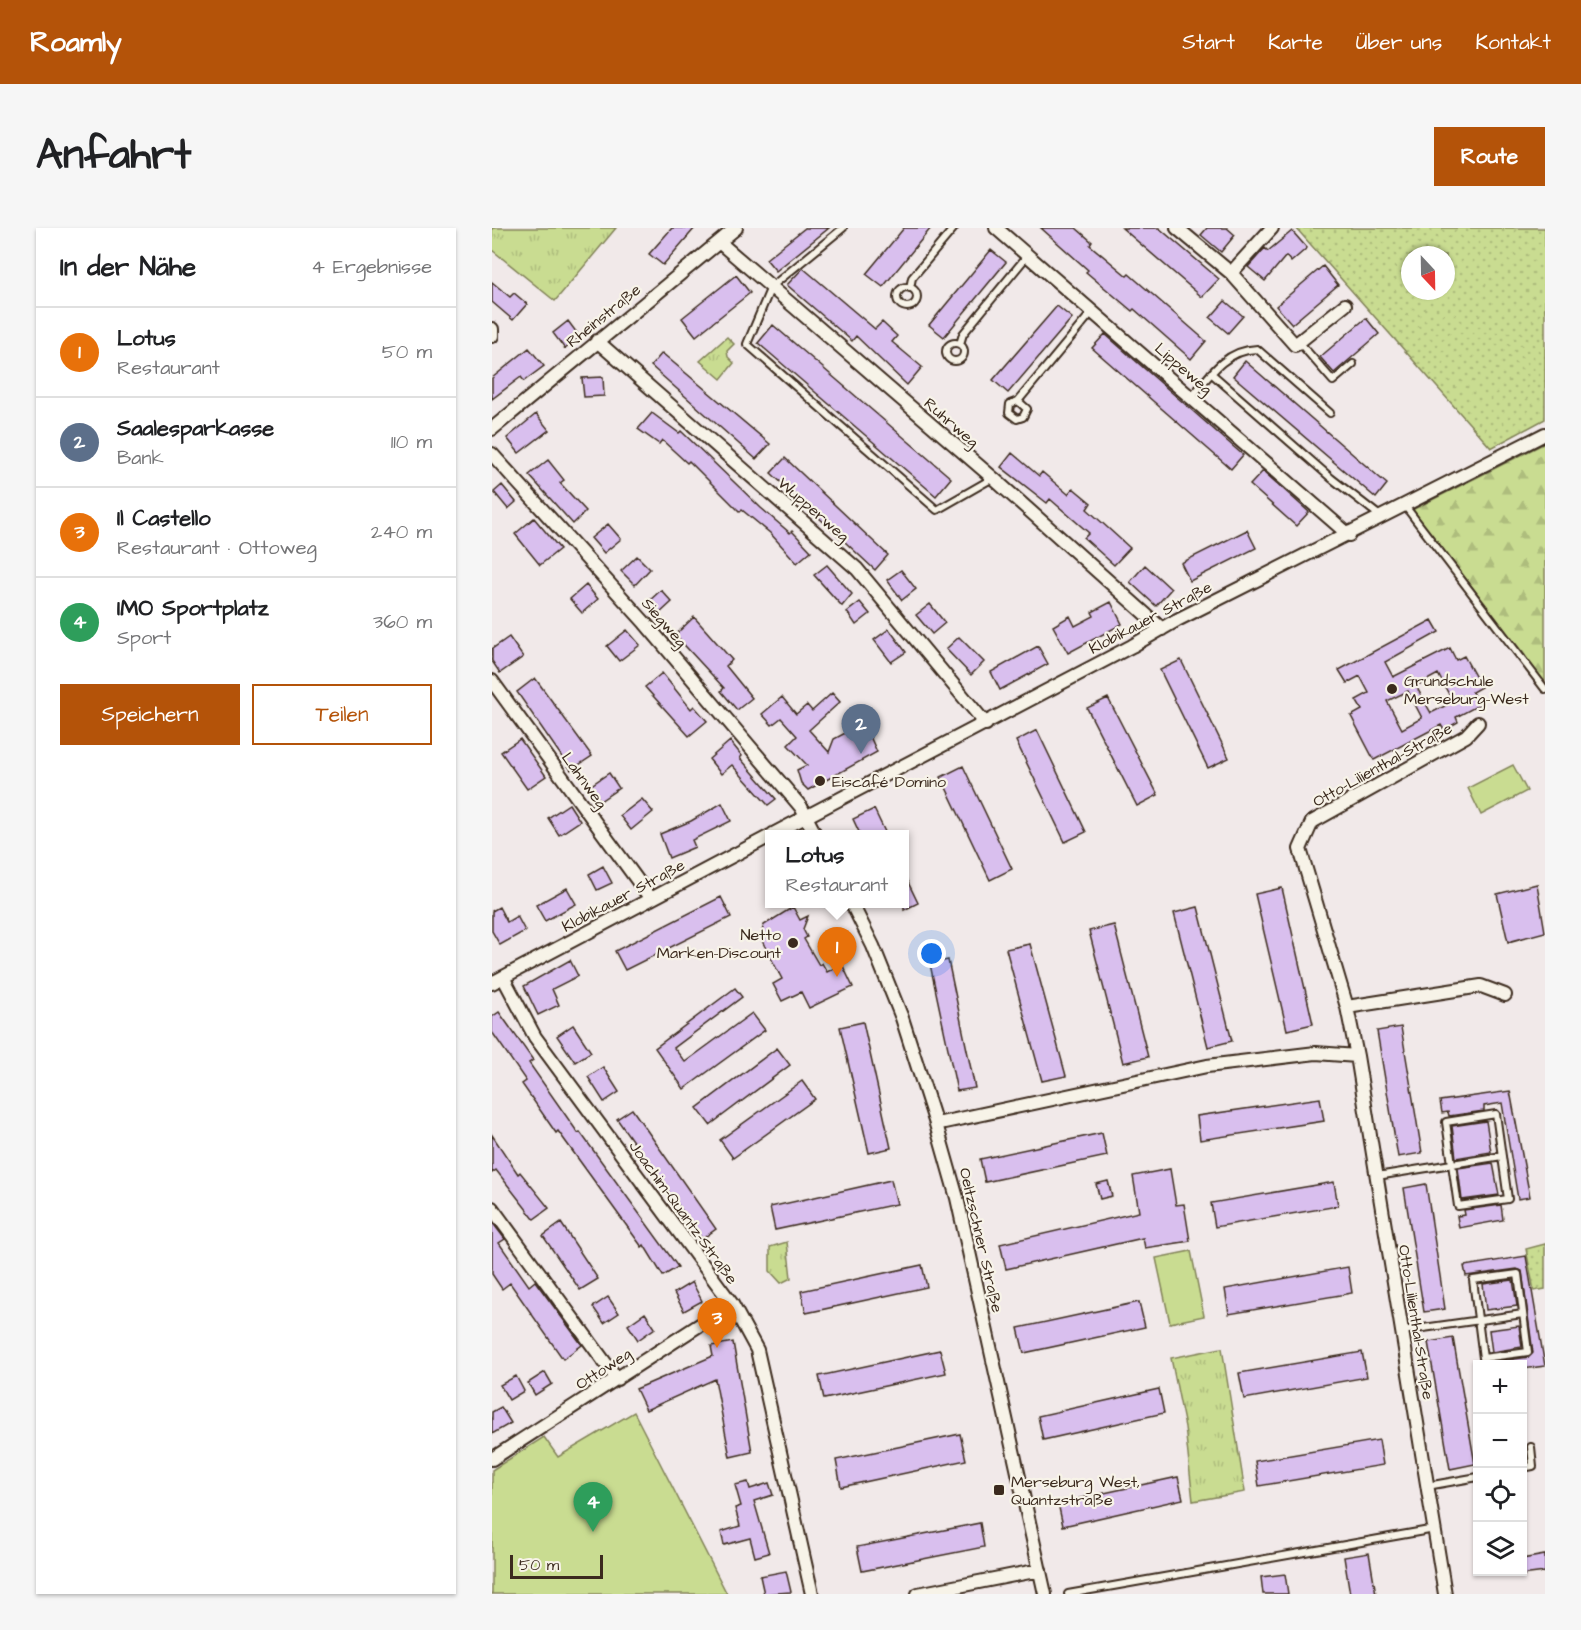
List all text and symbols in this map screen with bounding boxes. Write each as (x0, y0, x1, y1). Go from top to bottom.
text: Roamly (30, 23, 122, 62)
text: Start (1182, 28, 1235, 57)
text: Karte (1268, 28, 1323, 57)
text: Über uns (1356, 28, 1442, 57)
text: Kontakt (1475, 28, 1551, 57)
text: Anfahrt (36, 127, 191, 185)
button: Route (1434, 127, 1545, 186)
north arrow (1401, 246, 1455, 300)
text: In der Nähe (60, 249, 196, 285)
text: 4 Ergebnisse (311, 253, 432, 281)
street label: Rheinstraße (562, 279, 646, 353)
text: Lotus (117, 323, 176, 354)
text: 1 (78, 338, 81, 366)
text: 50 m (382, 338, 432, 366)
street label: Lippeweg (1149, 338, 1217, 401)
text: Restaurant (117, 354, 220, 382)
street label: Ruhrweg (919, 393, 984, 454)
text: Saalesparkasse (117, 413, 274, 444)
text: 2 (74, 428, 85, 456)
text: 110 m (391, 428, 432, 456)
text: Bank (117, 444, 164, 472)
street label: Wupperweg (772, 472, 854, 548)
text: Il Castello (117, 503, 211, 534)
text: 3 (74, 518, 85, 546)
text: 240 m (371, 518, 432, 546)
text: Restaurant · Ottoweg (117, 534, 317, 562)
street label: Klobikauer Straße (1085, 576, 1216, 660)
text: IMO Sportplatz (117, 593, 269, 624)
street label: Siegweg (636, 593, 692, 653)
text: 4 (73, 608, 86, 636)
text: 360 m (373, 608, 432, 636)
text: Sport (117, 624, 171, 652)
place label: Grundschule Merseburg-West (1404, 670, 1529, 711)
marker: Grundschule Merseburg-West (1385, 682, 1399, 696)
button: Speichern (60, 684, 240, 745)
button: Teilen (252, 684, 432, 745)
pin: 2 (842, 704, 880, 754)
street label: Otto-Lilienthal-Straße (1309, 717, 1457, 812)
street label: Lahnweg (555, 748, 612, 814)
place label: Eiscafé Domino (832, 771, 946, 793)
marker: Eiscafé Domino (813, 774, 827, 788)
popup (765, 830, 909, 908)
text: Lotus (786, 840, 844, 871)
street label: Klobikauer Straße (558, 854, 689, 938)
text: Restaurant (786, 871, 888, 899)
place label: Netto Marken-Discount (657, 924, 782, 964)
pin: 1 (818, 928, 856, 977)
marker: Netto Marken-Discount (786, 936, 800, 950)
your location (917, 939, 946, 968)
street label: Joachim-Quantz-Straße (624, 1136, 743, 1289)
street label: Oeltzschner Straße (954, 1166, 1008, 1315)
street label: Otto-Lilienthal-Straße (1393, 1243, 1439, 1401)
pin: 3 (698, 1298, 736, 1348)
street label: Ottoweg (571, 1343, 636, 1396)
map controls (1473, 1360, 1527, 1576)
button: + (1473, 1360, 1527, 1414)
button: − (1473, 1414, 1527, 1468)
button: locate (1473, 1468, 1527, 1522)
place label: Merseburg West, Quantzstraße (1011, 1471, 1140, 1511)
pin: 4 (574, 1482, 612, 1532)
marker: Merseburg West, Quantzstraße (992, 1483, 1006, 1497)
button: layers (1473, 1522, 1527, 1576)
scale bar (510, 1552, 603, 1580)
text: 50 m (519, 1554, 559, 1576)

